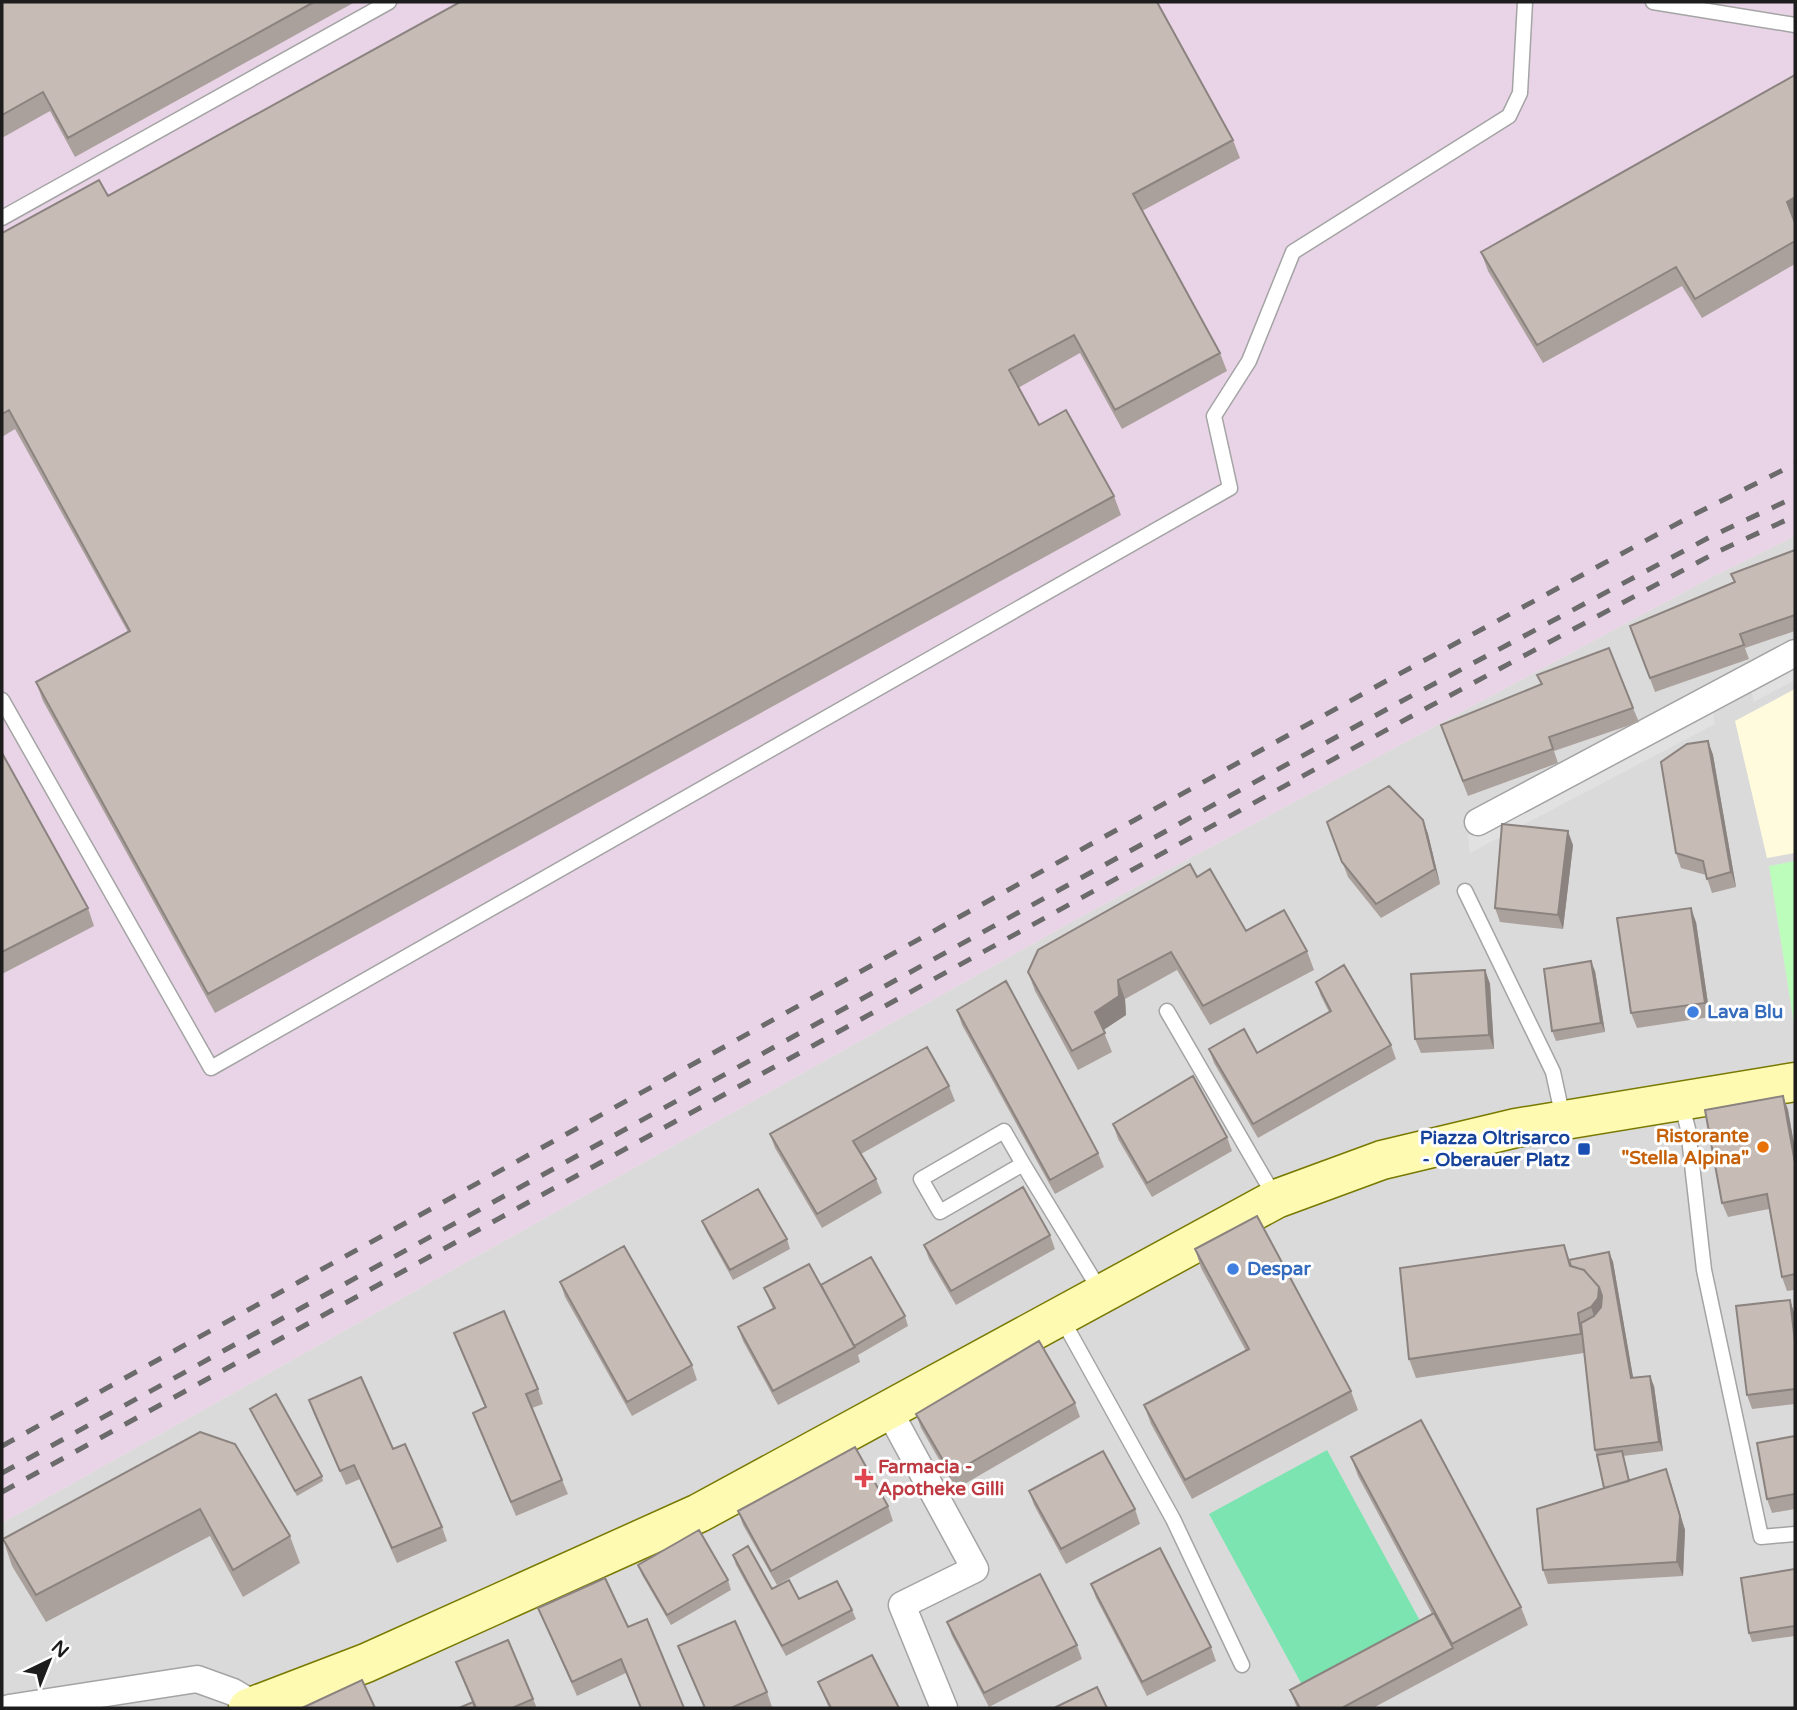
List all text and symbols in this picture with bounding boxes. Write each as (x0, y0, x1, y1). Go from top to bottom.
place label: Lava Blu (1707, 1001, 1783, 1023)
marker: Lava Blu (1685, 1004, 1701, 1020)
place label: Ristorante "Stella Alpina" (1621, 1125, 1749, 1170)
place label: Piazza Oltrisarco - Oberauer Platz (1420, 1127, 1571, 1171)
marker: Ristorante "Stella Alpina" (1755, 1139, 1771, 1155)
marker: Piazza Oltrisarco - Oberauer Platz (1576, 1141, 1592, 1157)
place label: Despar (1247, 1258, 1311, 1281)
marker: Despar (1225, 1261, 1241, 1277)
place label: Farmacia - Apotheke Gilli (878, 1456, 1004, 1501)
marker: Farmacia - Apotheke Gilli (856, 1470, 872, 1486)
north arrow (14, 1626, 84, 1696)
text: N (47, 1636, 73, 1663)

